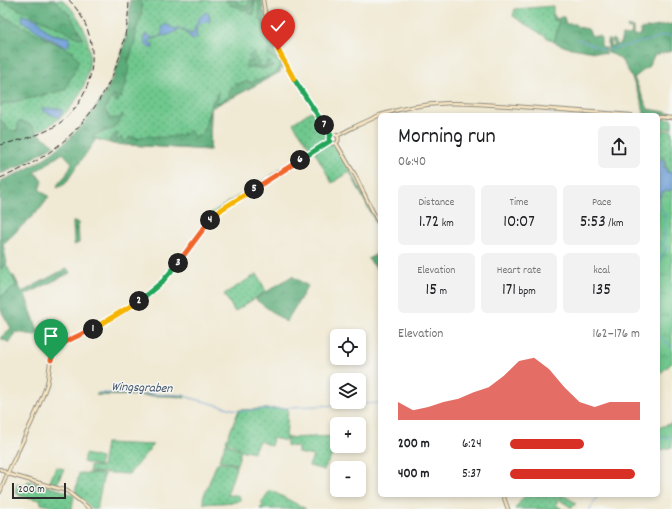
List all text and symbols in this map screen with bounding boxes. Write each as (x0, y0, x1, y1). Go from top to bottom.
pin (261, 9, 295, 50)
icon: check (267, 15, 289, 37)
pin: 7 (314, 115, 334, 135)
text: 7 (322, 117, 326, 133)
text: Morning run (398, 122, 496, 153)
button: share (598, 126, 640, 168)
pin: 6 (290, 150, 310, 170)
text: 6 (297, 152, 303, 168)
text: 06:40 (398, 153, 426, 172)
pin: 5 (244, 179, 264, 199)
text: 5 (251, 181, 257, 197)
text: Distance (418, 195, 454, 211)
text: Time (510, 195, 528, 211)
text: Pace (592, 195, 611, 211)
pin: 4 (200, 210, 220, 230)
text: 1.72 (419, 211, 439, 235)
text: 10:07 (503, 211, 535, 235)
text: 5:53 (580, 211, 606, 235)
text: 4 (208, 212, 212, 228)
text: km (439, 216, 454, 232)
text: /km (606, 216, 624, 232)
pin: 3 (168, 253, 188, 273)
text: 3 (176, 255, 180, 271)
text: Elevation (417, 263, 455, 279)
text: Heart rate (497, 263, 541, 279)
text: kcal (593, 263, 610, 279)
text: 15 (425, 279, 437, 303)
text: 171 (502, 279, 516, 303)
text: 135 (592, 279, 611, 303)
text: m (437, 284, 447, 300)
text: bpm (516, 284, 536, 300)
pin: 2 (129, 291, 149, 311)
text: 2 (137, 293, 141, 309)
pin (34, 319, 68, 360)
pin: 1 (83, 319, 103, 339)
text: 1 (92, 321, 94, 337)
icon: arrive (40, 325, 62, 347)
text: Elevation (398, 325, 443, 344)
text: 162–176 m (593, 325, 640, 344)
map controls (330, 329, 366, 497)
button: locate (330, 329, 366, 365)
button: layers (330, 373, 366, 409)
water label: Wingsgraben (111, 378, 174, 399)
button: + (330, 417, 366, 453)
text: 200 m (398, 435, 430, 454)
text: 6:24 (462, 435, 482, 454)
button: − (330, 461, 366, 497)
text: 400 m (398, 465, 429, 484)
text: 5:37 (462, 465, 481, 484)
scale bar (12, 481, 66, 500)
text: 200 m (18, 482, 45, 498)

